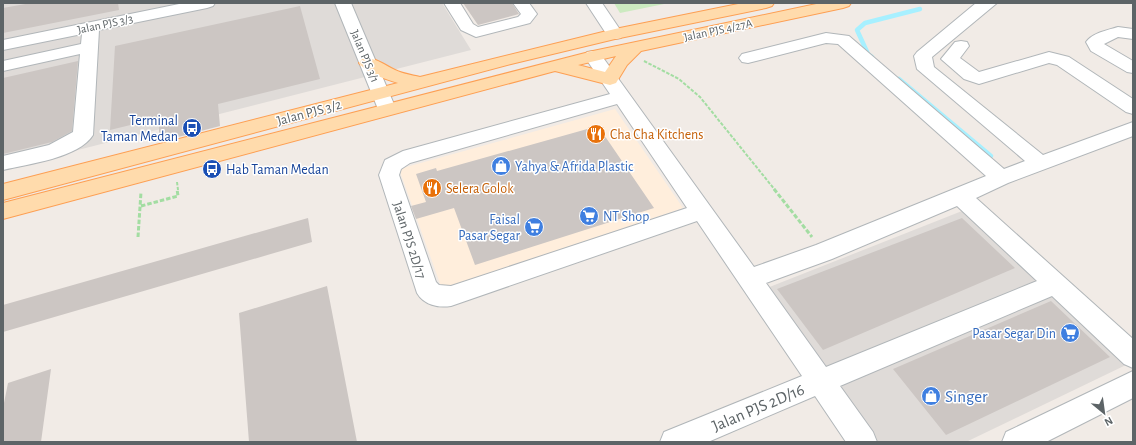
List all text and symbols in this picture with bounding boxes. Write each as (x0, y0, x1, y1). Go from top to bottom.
street label: Jalan PJS 3/3 (76, 12, 134, 36)
street label: Jalan PJS 4/27A (683, 17, 753, 43)
street label: Jalan PJS 3/1 (349, 28, 381, 84)
street label: Jalan PJS 3/2 (275, 98, 343, 128)
place label: Terminal Taman Medan (101, 114, 178, 144)
bus stop icon: Terminal Taman Medan (181, 117, 203, 139)
restaurant icon: Cha Cha Kitchens (585, 123, 607, 145)
place label: Cha Cha Kitchens (610, 128, 704, 142)
shop icon: Yahya & Afrida Plastic (490, 155, 512, 177)
bus stop icon: Hab Taman Medan (201, 158, 223, 180)
place label: Yahya & Afrida Plastic (515, 160, 634, 174)
place label: Hab Taman Medan (226, 163, 329, 177)
restaurant icon: Selera Golok (421, 177, 443, 199)
place label: Selera Golok (446, 182, 514, 196)
street label: Jalan PJS 2D/17 (390, 200, 428, 281)
supermarket icon: NT Shop (578, 205, 600, 227)
place label: NT Shop (603, 210, 649, 224)
place label: Faisal Pasar Segar (458, 213, 520, 243)
supermarket icon: Faisal Pasar Segar (523, 216, 545, 238)
supermarket icon: Pasar Segar Din (1059, 322, 1081, 344)
place label: Pasar Segar Din (972, 327, 1056, 341)
street label: Jalan PJS 2D/16 (709, 380, 807, 435)
shop icon: Singer (920, 385, 942, 407)
place label: Singer (945, 388, 988, 405)
north arrow (1084, 393, 1124, 433)
text: N (1103, 415, 1115, 428)

